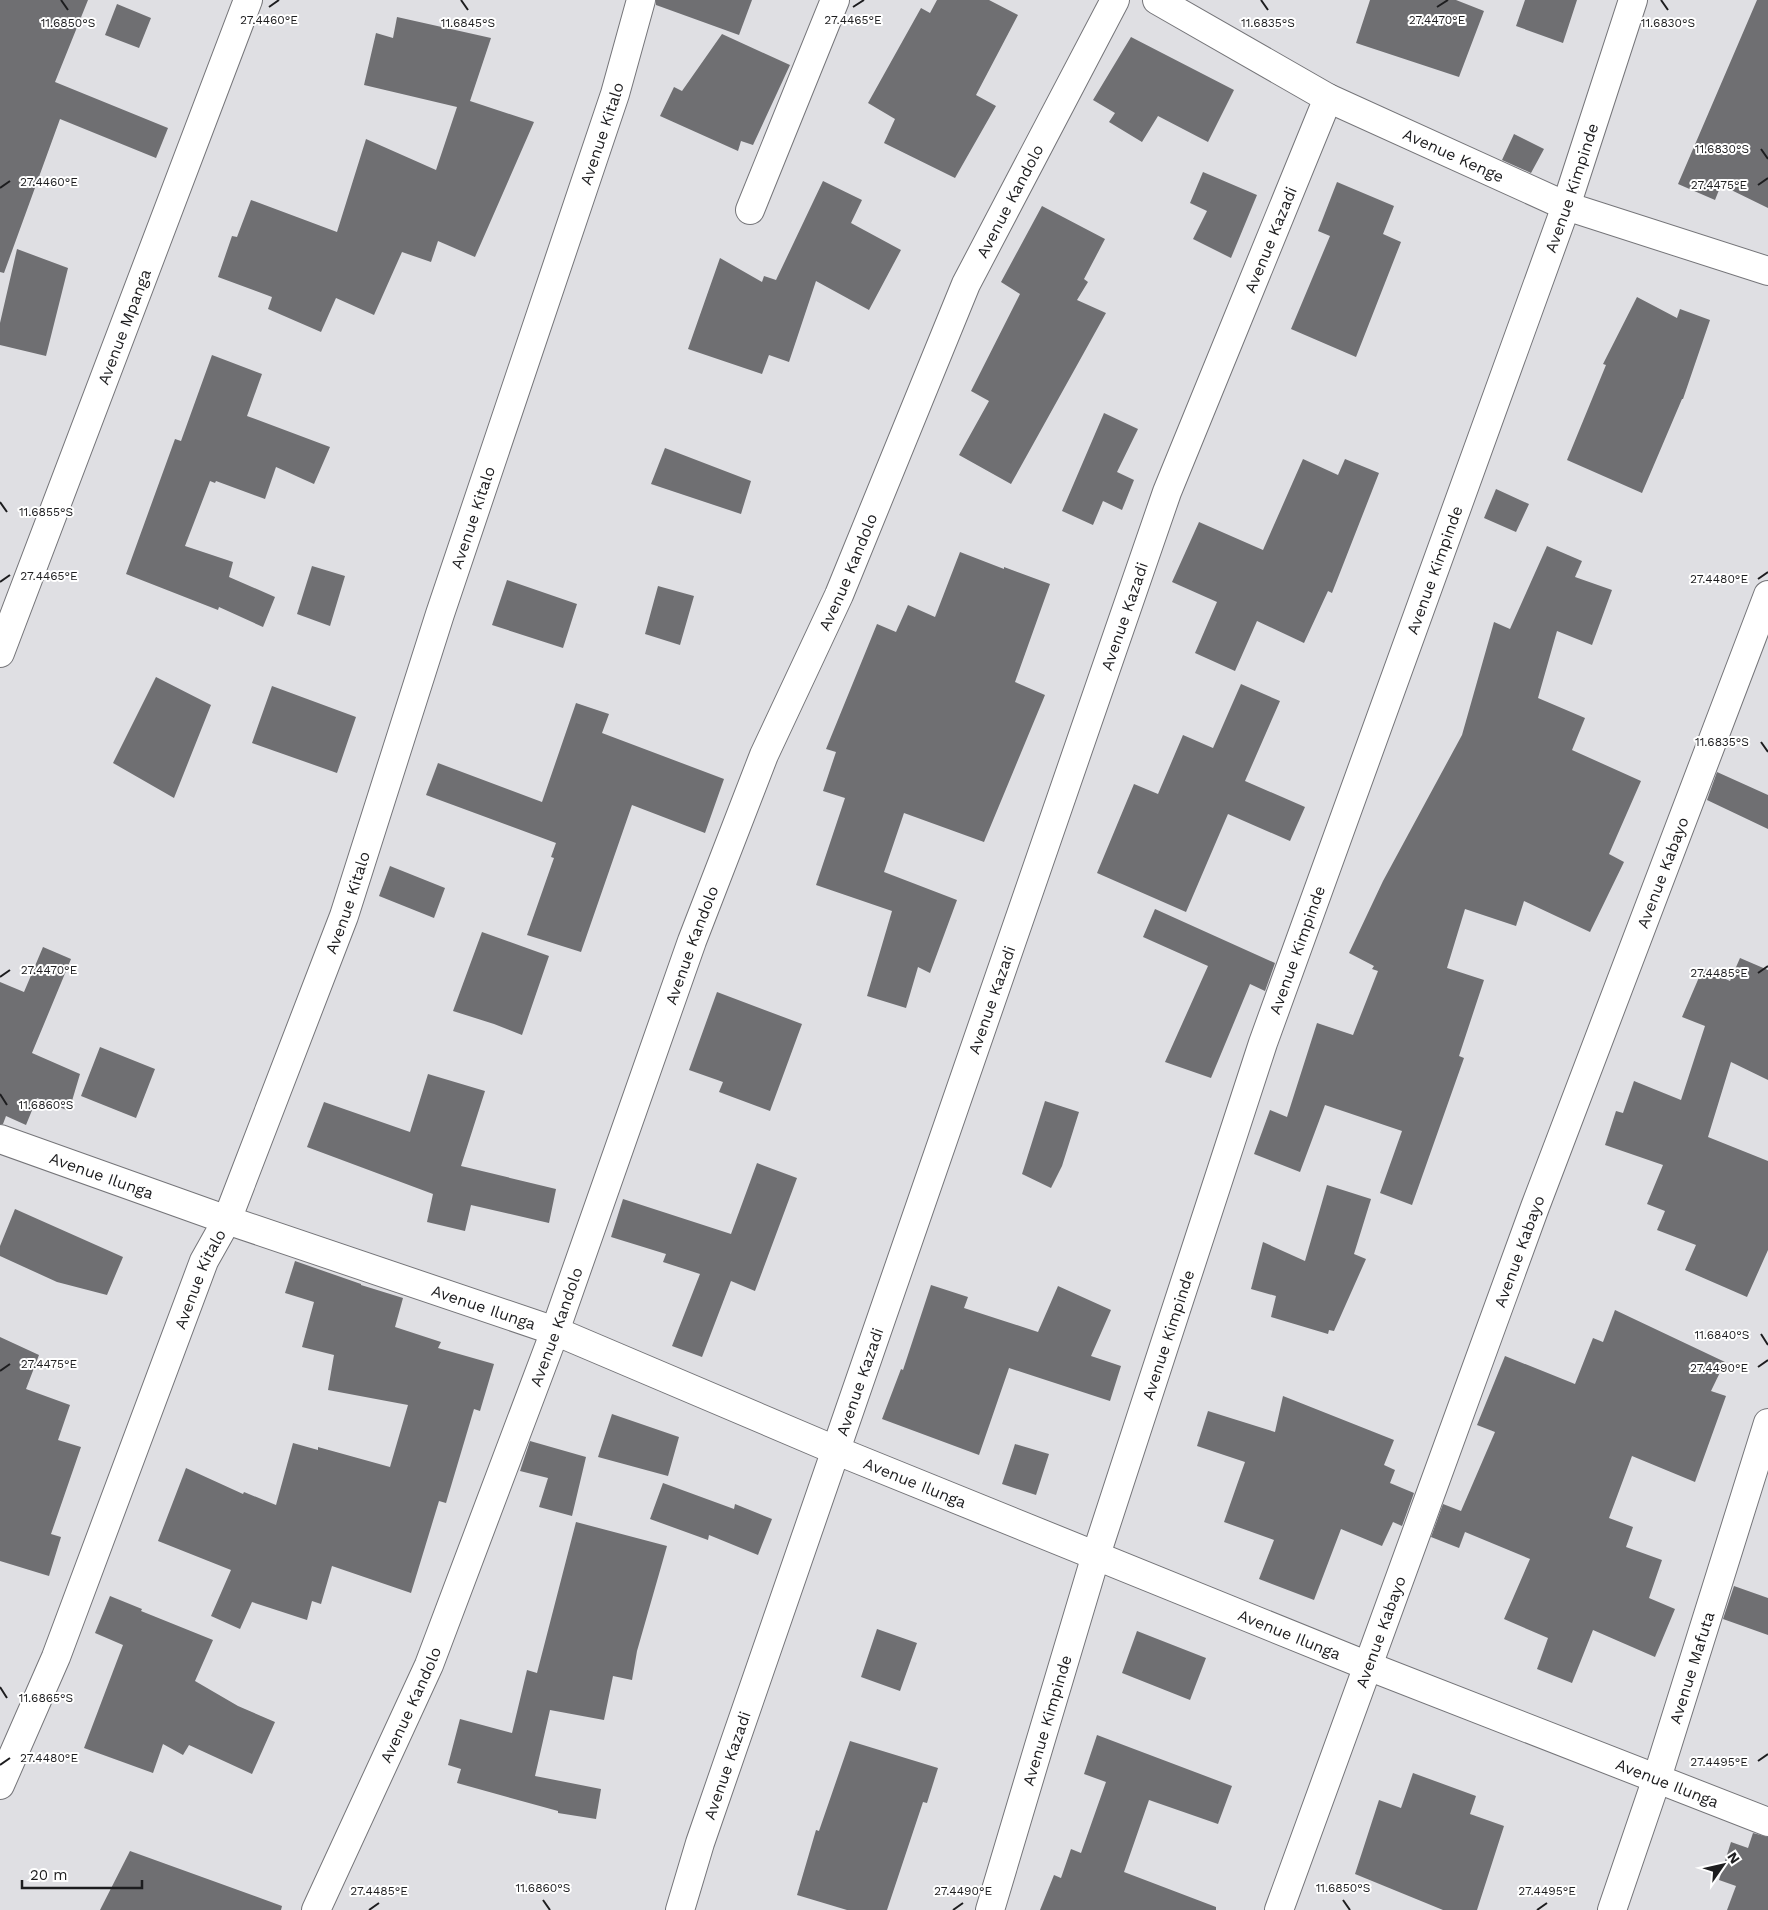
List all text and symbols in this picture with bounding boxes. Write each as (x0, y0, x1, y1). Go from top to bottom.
text: 27.4460°E (240, 13, 298, 27)
text: 27.4465°E (824, 13, 882, 27)
text: 27.4470°E (1409, 13, 1466, 27)
text: 11.6850°S (41, 16, 95, 30)
text: 11.6845°S (441, 16, 495, 30)
text: 11.6835°S (1241, 16, 1295, 30)
text: 11.6830°S (1641, 16, 1695, 30)
street label: Avenue Kitalo (576, 80, 628, 188)
street label: Avenue Kimpinde (1541, 121, 1602, 255)
street label: Avenue Kenge (1400, 124, 1507, 187)
street label: Avenue Kandolo (972, 141, 1048, 261)
text: 11.6830°S (1695, 142, 1749, 156)
text: 27.4460°E (20, 175, 78, 189)
text: 27.4475°E (1691, 178, 1748, 192)
street label: Avenue Kazadi (1240, 184, 1301, 296)
street label: Avenue Mpanga (94, 266, 155, 387)
street label: Avenue Kitalo (447, 464, 499, 571)
street label: Avenue Kimpinde (1403, 503, 1467, 637)
text: 11.6855°S (19, 505, 73, 519)
street label: Avenue Kandolo (815, 511, 881, 634)
street label: Avenue Kazadi (1097, 560, 1152, 673)
text: 27.4465°E (20, 569, 78, 583)
text: 27.4480°E (1690, 572, 1748, 586)
text: 11.6835°S (1695, 735, 1749, 749)
street label: Avenue Kabayo (1633, 814, 1693, 931)
street label: Avenue Kitalo (321, 849, 374, 957)
street label: Avenue Kandolo (661, 883, 722, 1007)
street label: Avenue Kimpinde (1265, 883, 1329, 1017)
street label: Avenue Kazadi (964, 943, 1019, 1057)
text: 27.4470°E (21, 963, 78, 977)
text: 27.4485°E (1690, 966, 1748, 980)
text: 11.6860°S (18, 1098, 74, 1112)
street label: Avenue Ilunga (47, 1149, 156, 1203)
street label: Avenue Kabayo (1490, 1193, 1549, 1310)
street label: Avenue Kitalo (170, 1226, 230, 1332)
street label: Avenue Kandolo (526, 1265, 587, 1389)
street label: Avenue Kimpinde (1138, 1268, 1198, 1402)
street label: Avenue Ilunga (429, 1281, 538, 1334)
street label: Avenue Kazadi (832, 1325, 887, 1439)
text: 11.6840°S (1694, 1328, 1750, 1342)
text: 27.4475°E (21, 1357, 78, 1371)
text: 27.4490°E (1690, 1361, 1748, 1375)
street label: Avenue Ilunga (861, 1454, 969, 1512)
street label: Avenue Kabayo (1352, 1573, 1410, 1691)
street label: Avenue Ilunga (1235, 1605, 1343, 1664)
street label: Avenue Mafuta (1665, 1609, 1718, 1726)
street label: Avenue Kandolo (376, 1644, 445, 1766)
street label: Avenue Kimpinde (1019, 1653, 1076, 1788)
text: 11.6865°S (19, 1691, 73, 1705)
street label: Avenue Kazadi (700, 1709, 755, 1822)
text: 27.4480°E (20, 1751, 78, 1765)
street label: Avenue Ilunga (1613, 1755, 1721, 1812)
text: 27.4495°E (1690, 1755, 1748, 1769)
north arrow (1698, 1840, 1748, 1890)
text: N (1724, 1849, 1743, 1867)
scale bar (22, 1858, 142, 1890)
text: 20 m (30, 1866, 68, 1884)
text: 11.6860°S (515, 1881, 571, 1895)
text: 11.6850°S (1316, 1881, 1370, 1895)
text: 27.4485°E (350, 1884, 408, 1898)
text: 27.4490°E (934, 1884, 992, 1898)
text: 27.4495°E (1518, 1884, 1576, 1898)

